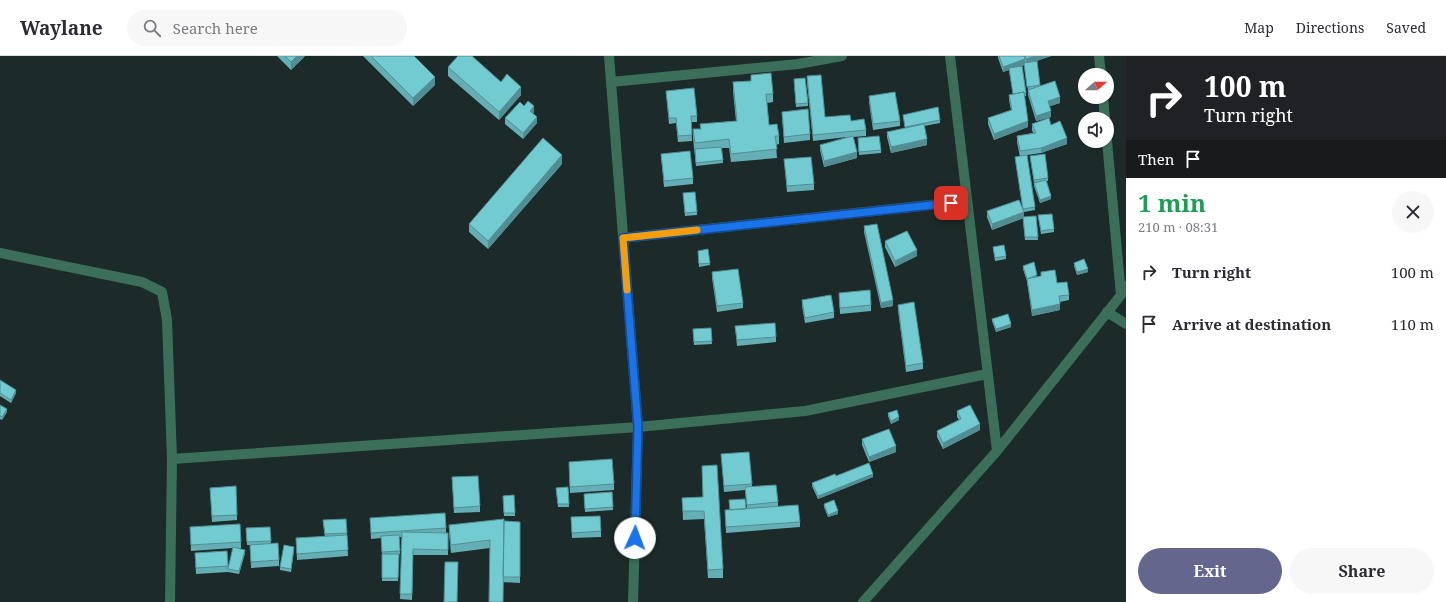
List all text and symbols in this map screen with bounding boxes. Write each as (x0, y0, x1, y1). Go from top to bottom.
search box (127, 10, 407, 46)
text: Waylane (20, 15, 103, 41)
icon: search (141, 17, 163, 39)
text: Search here (173, 18, 258, 38)
text: Map (1244, 18, 1274, 37)
text: Directions (1296, 18, 1364, 37)
text: Saved (1386, 18, 1426, 37)
text: 100 m (1204, 67, 1286, 105)
north arrow (1078, 68, 1114, 104)
map controls (1078, 68, 1114, 148)
icon: right (1138, 72, 1190, 124)
text: Turn right (1204, 103, 1293, 127)
button: sound (1078, 112, 1114, 148)
icon: arrive (1182, 148, 1204, 170)
text: Then (1138, 149, 1174, 169)
pin (934, 186, 968, 220)
text: 1 min (1138, 186, 1206, 219)
button: close (1392, 191, 1434, 233)
icon: arrive (940, 192, 962, 214)
text: 210 m · 08:31 (1138, 218, 1218, 236)
icon: right (1138, 261, 1160, 283)
text: Turn right (1172, 262, 1251, 282)
text: 100 m (1391, 262, 1434, 282)
icon: arrive (1138, 313, 1160, 335)
text: Arrive at destination (1172, 314, 1331, 334)
text: 110 m (1391, 314, 1434, 334)
position arrow (614, 517, 656, 559)
button: Exit (1138, 548, 1282, 594)
button: Share (1290, 548, 1434, 594)

